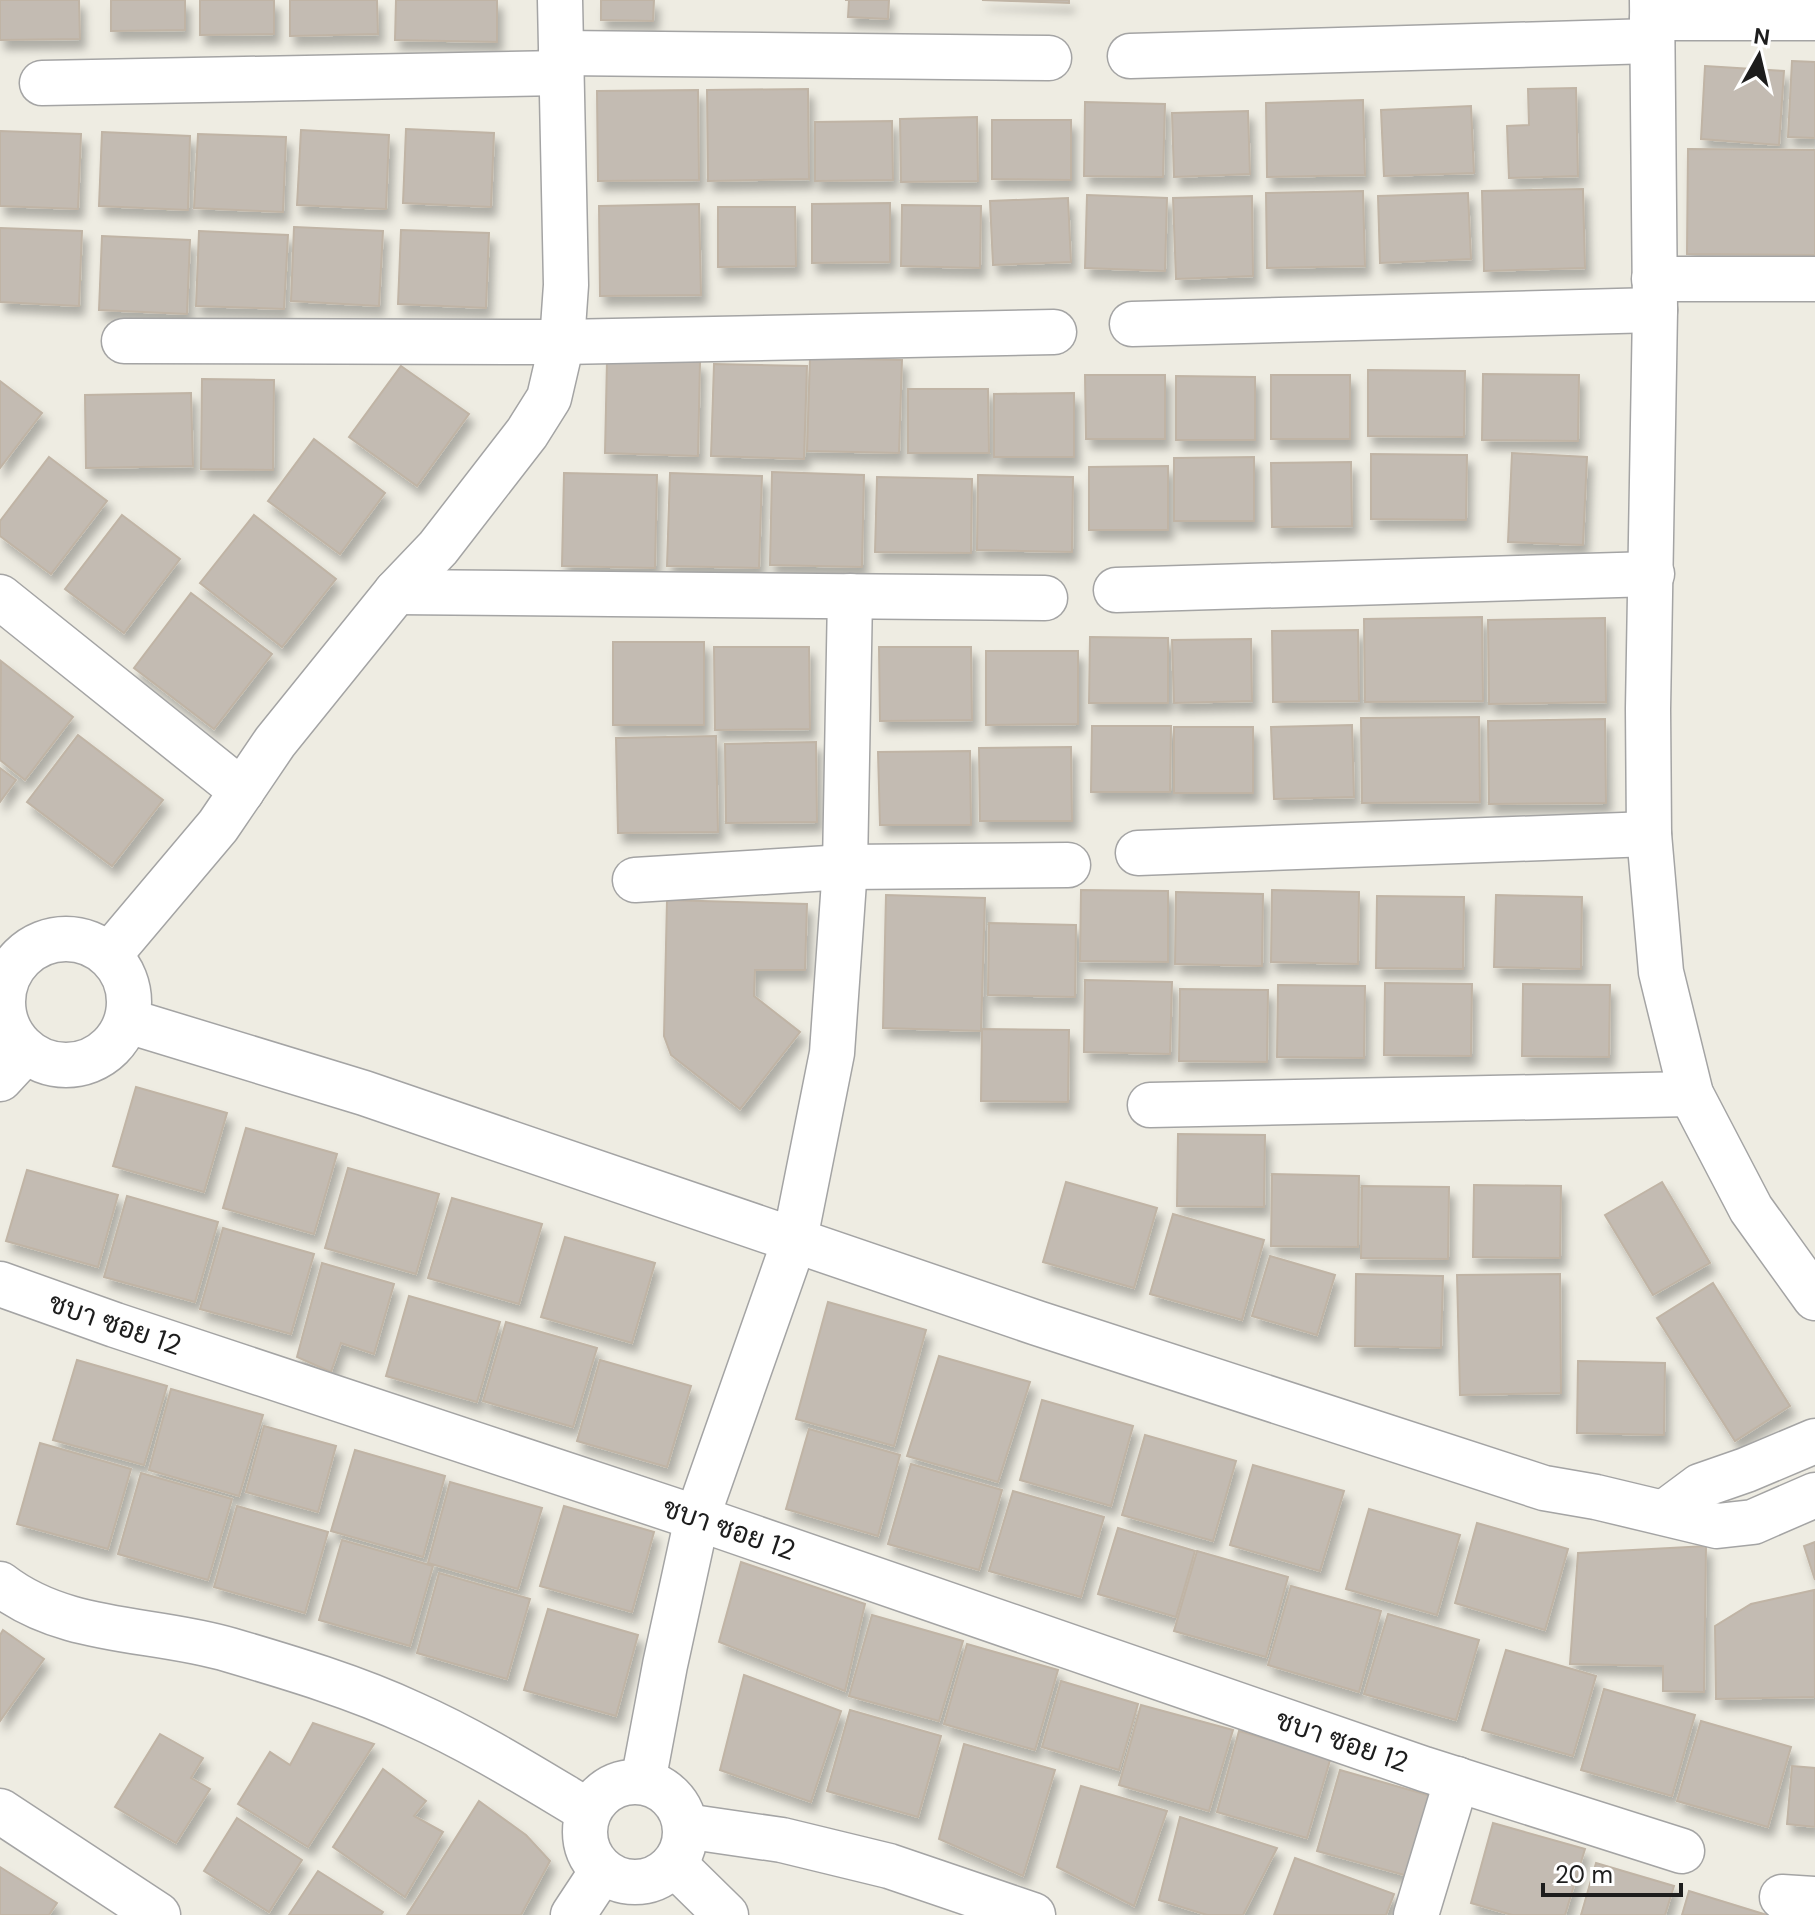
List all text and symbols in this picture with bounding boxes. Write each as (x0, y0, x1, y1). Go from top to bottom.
north arrow (1719, 16, 1799, 96)
text: N (1752, 21, 1772, 52)
street label: ชบา ซอย 12 (44, 1284, 186, 1364)
street label: ชบา ซอย 12 (658, 1489, 800, 1569)
street label: ชบา ซอย 12 (1271, 1701, 1413, 1781)
scale bar (1543, 1847, 1681, 1897)
text: 20 m (1555, 1859, 1613, 1890)

